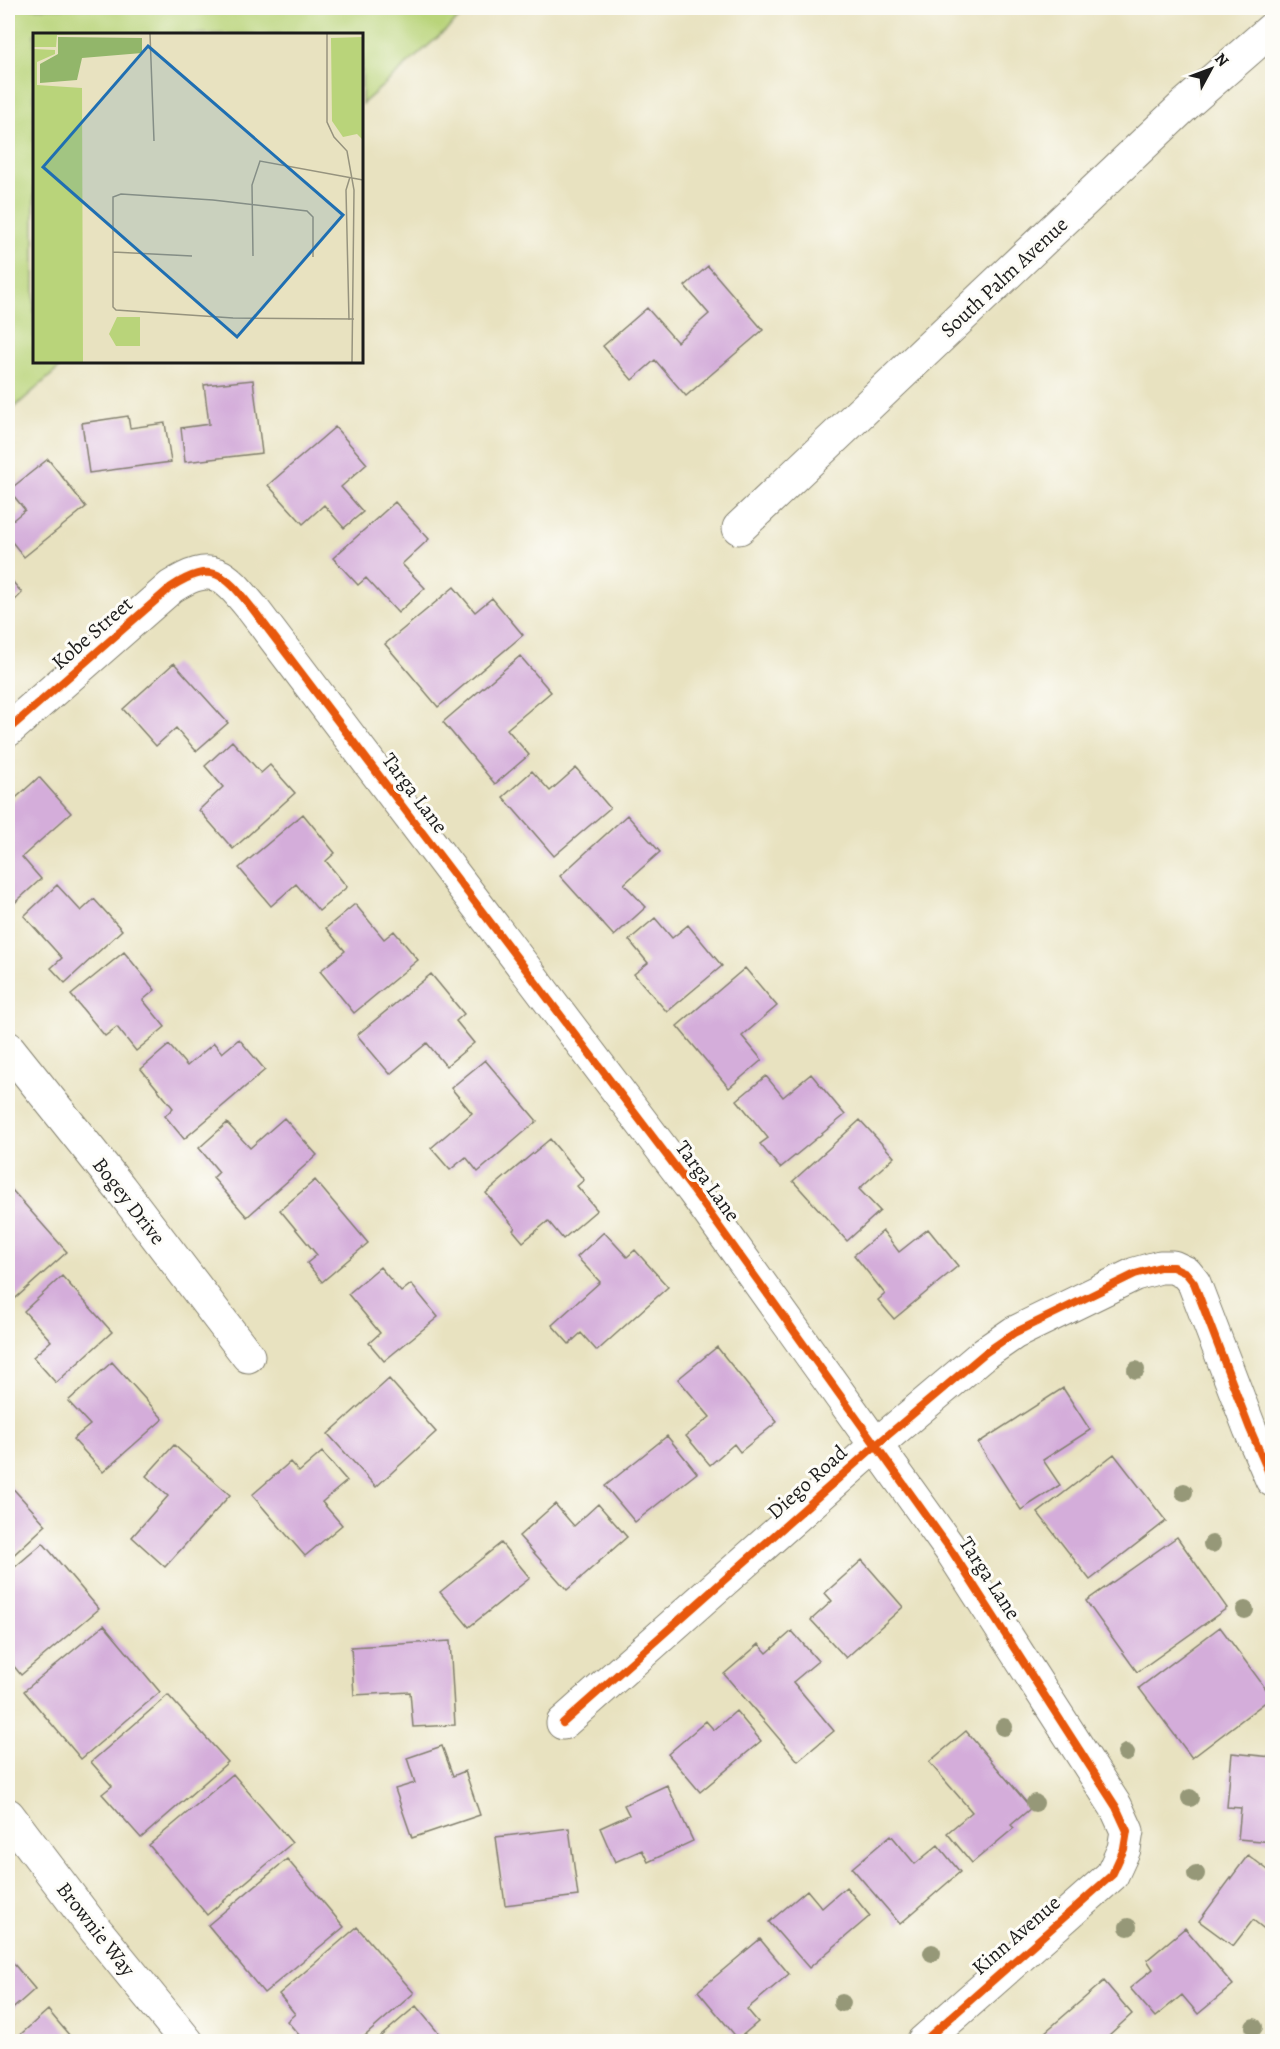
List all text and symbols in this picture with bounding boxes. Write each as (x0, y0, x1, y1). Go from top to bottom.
inset map (33, 33, 363, 363)
north arrow (1181, 39, 1241, 99)
text: N (1209, 48, 1234, 72)
street label: South Palm Avenue (934, 210, 1074, 344)
street label: Kobe Street (45, 590, 139, 676)
street label: Targa Lane (376, 747, 454, 839)
street label: Targa Lane (669, 1135, 747, 1227)
street label: Bogey Drive (86, 1152, 172, 1250)
street label: Diego Road (761, 1438, 854, 1525)
street label: Targa Lane (953, 1531, 1027, 1625)
street label: Brownie Way (50, 1876, 142, 1983)
street label: Kinn Avenue (966, 1889, 1066, 1981)

